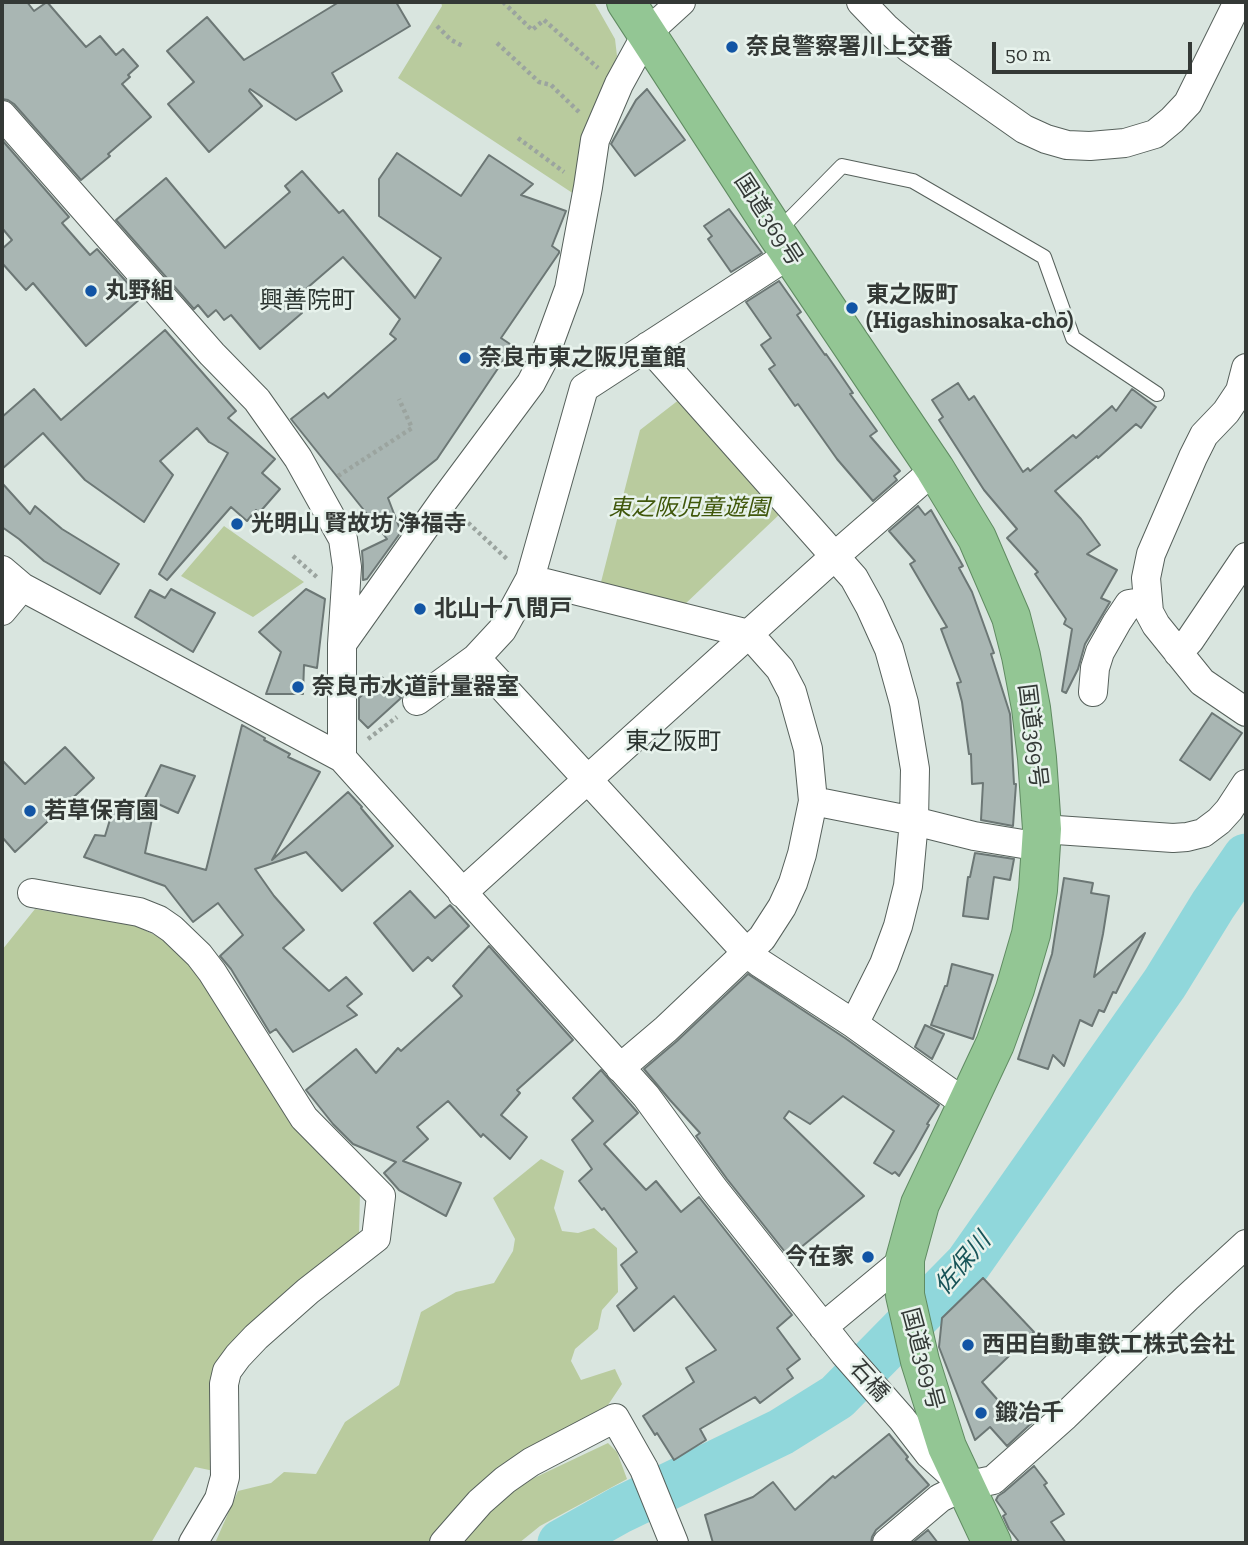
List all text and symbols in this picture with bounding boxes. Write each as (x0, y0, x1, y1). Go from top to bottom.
scale bar (996, 28, 1196, 72)
place label: 奈良警察署川上交番 (746, 33, 953, 61)
marker: 奈良警察署川上交番 (724, 39, 740, 55)
text: 50 m (1005, 41, 1051, 66)
street label: 国道369号 (728, 169, 808, 271)
place label: 丸野組 (105, 277, 174, 305)
place label: 東之阪町 (Higashinosaka-chō) (866, 281, 1073, 335)
marker: 丸野組 (83, 283, 99, 299)
district label: 興善院町 (259, 287, 355, 315)
marker: 東之阪町 (Higashinosaka-chō) (844, 300, 860, 316)
place label: 奈良市東之阪児童館 (479, 344, 686, 372)
marker: 奈良市東之阪児童館 (457, 350, 473, 366)
park label: 東之阪児童遊園 (609, 494, 769, 522)
place label: 光明山 賢故坊 浄福寺 (251, 510, 467, 538)
marker: 光明山 賢故坊 浄福寺 (229, 516, 245, 532)
place label: 北山十八間戸 (434, 595, 572, 623)
marker: 北山十八間戸 (412, 601, 428, 617)
place label: 奈良市水道計量器室 (312, 673, 519, 701)
marker: 奈良市水道計量器室 (290, 679, 306, 695)
street label: 国道369号 (1012, 682, 1052, 790)
district label: 東之阪町 (625, 728, 721, 756)
place label: 若草保育園 (44, 797, 159, 825)
marker: 若草保育園 (22, 803, 38, 819)
water label: 佐保川 (929, 1227, 997, 1301)
place label: 今在家 (785, 1243, 854, 1271)
marker: 今在家 (860, 1249, 876, 1265)
street label: 国道369号 (895, 1305, 949, 1413)
place label: 西田自動車鉄工株式会社 (982, 1331, 1235, 1359)
marker: 西田自動車鉄工株式会社 (960, 1337, 976, 1353)
street label: 石橋 (843, 1355, 895, 1407)
place label: 鍛冶千 (995, 1399, 1064, 1427)
marker: 鍛冶千 (973, 1405, 989, 1421)

